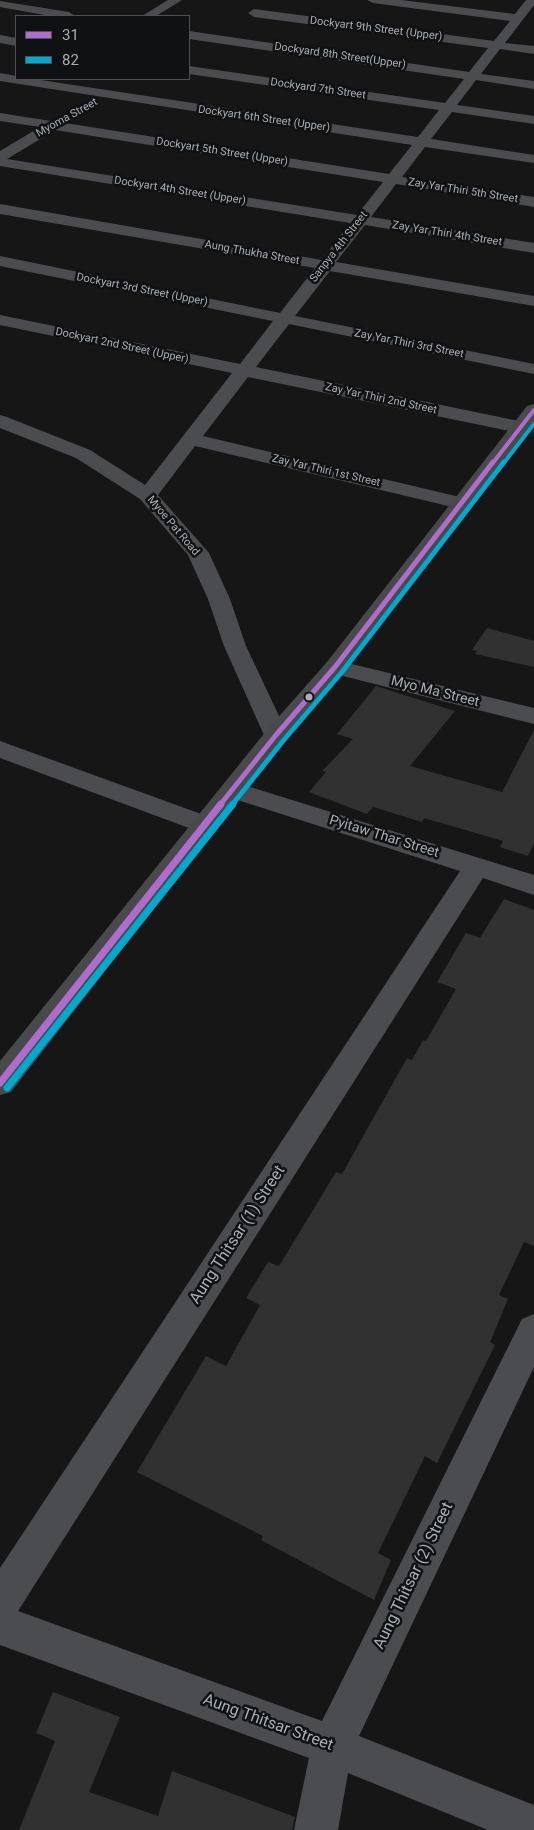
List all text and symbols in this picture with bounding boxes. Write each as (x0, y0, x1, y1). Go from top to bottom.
street label: Dockyart 9th Street (Upper) (309, 14, 443, 44)
legend (15, 15, 190, 80)
text: 31 (62, 26, 79, 44)
street label: Dockyard 8th Street(Upper) (273, 40, 407, 72)
text: 82 (62, 51, 79, 69)
street label: Dockyard 7th Street (270, 76, 366, 102)
street label: Myoma Street (34, 96, 100, 140)
street label: Dockyart 6th Street (Upper) (197, 103, 331, 135)
street label: Dockyart 5th Street (Upper) (155, 135, 289, 169)
street label: Dockyart 4th Street (Upper) (113, 174, 247, 208)
street label: Zay Yar Thiri 5th Street (407, 176, 519, 206)
street label: Sanpya 4th Street (307, 209, 371, 285)
street label: Zay Yar Thiri 4th Street (391, 219, 503, 249)
street label: Aung Thukha Street (203, 238, 301, 268)
street label: Dockyart 3rd Street (Upper) (75, 271, 209, 309)
street label: Dockyart 2nd Street (Upper) (54, 325, 190, 367)
street label: Zay Yar Thiri 3rd Street (353, 327, 465, 361)
street label: Zay Yar Thiri 2nd Street (324, 381, 438, 417)
street label: Zay Yar Thiri 1st Street (271, 452, 381, 490)
street label: Myoe Pat Road (144, 493, 202, 559)
street label: Myo Ma Street (389, 673, 481, 711)
unlabelled marker (304, 692, 314, 702)
street label: Pyitaw Thar Street (327, 812, 441, 862)
street label: Aung Thitsar (1) Street (186, 1162, 290, 1308)
street label: Aung Thitsar (2) Street (370, 1499, 458, 1653)
street label: Aung Thitsar Street (200, 1691, 336, 1755)

